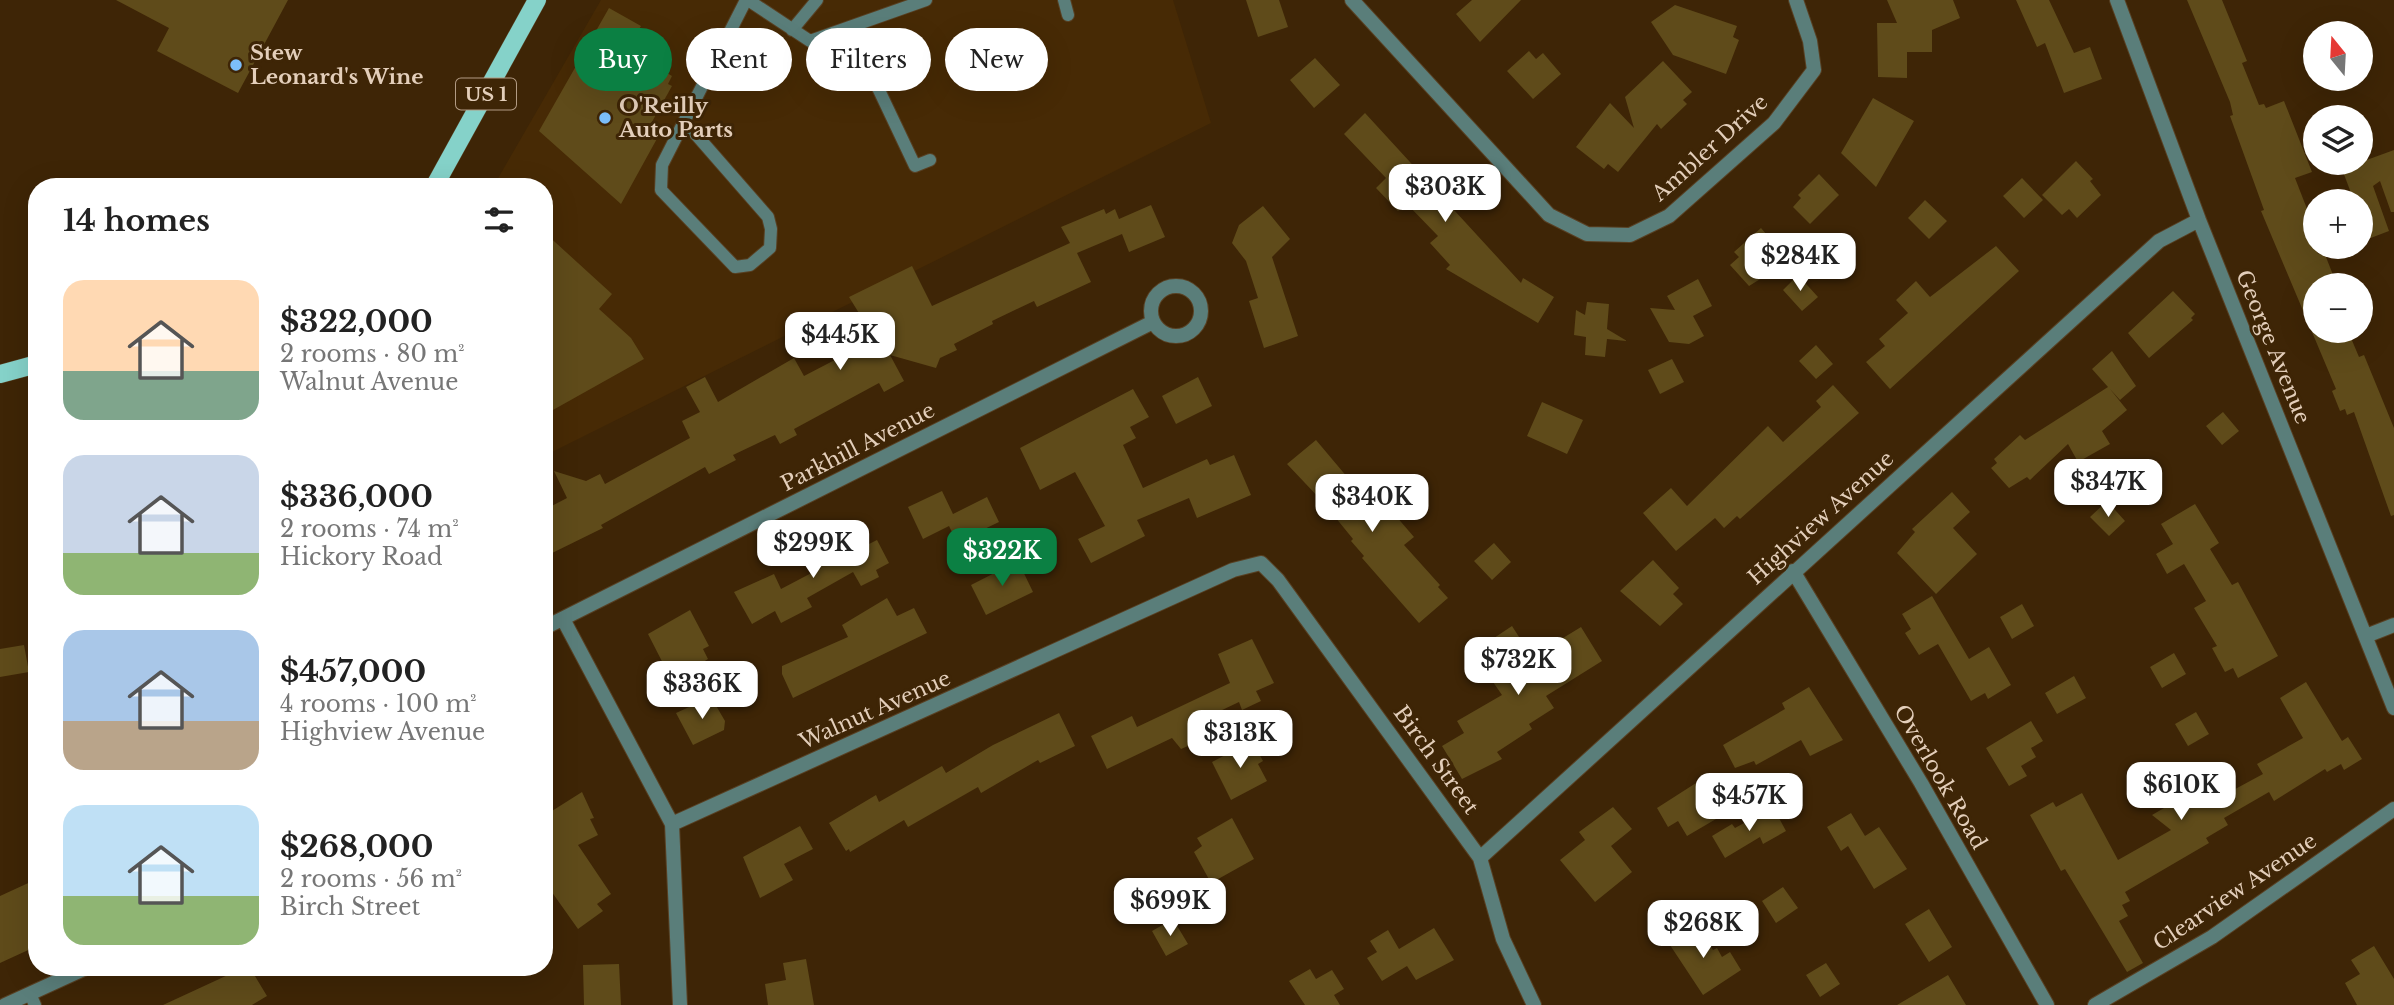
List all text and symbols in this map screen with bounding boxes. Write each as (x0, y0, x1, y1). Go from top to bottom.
north arrow (2303, 21, 2373, 91)
map controls (2303, 21, 2373, 343)
chip: Buy (574, 28, 672, 91)
chip: Rent (686, 28, 792, 91)
chip: Filters (806, 28, 931, 91)
chip: New (945, 28, 1048, 91)
place label: Stew Leonard's Wine (250, 40, 424, 90)
marker: Stew Leonard's Wine (228, 57, 244, 73)
road number: US 1 (456, 78, 516, 110)
street label: Ambler Drive (1646, 89, 1773, 207)
place label: O'Reilly Auto Parts (618, 93, 733, 143)
button: layers (2303, 105, 2373, 175)
marker: O'Reilly Auto Parts (597, 110, 613, 126)
pin: $303K (1396, 164, 1494, 224)
text: $303K (1405, 173, 1485, 201)
button: + (2303, 189, 2373, 259)
icon: filters (480, 201, 518, 239)
text: 14 homes (63, 202, 210, 239)
pin: $284K (1751, 233, 1849, 293)
text: $284K (1761, 242, 1839, 270)
street label: George Avenue (2230, 266, 2316, 428)
button: − (2303, 273, 2373, 343)
text: $322,000 (280, 303, 433, 340)
icon: home (119, 308, 203, 392)
pin: $445K (791, 312, 889, 372)
text: $445K (801, 321, 879, 349)
text: 2 rooms · 80 m² (280, 340, 465, 368)
text: Walnut Avenue (280, 368, 458, 396)
street label: Parkhill Avenue (777, 397, 939, 497)
street label: Highview Avenue (1743, 446, 1899, 590)
pin: $347K (2059, 460, 2157, 519)
text: $347K (2070, 468, 2146, 496)
pin: $340K (1323, 475, 1421, 534)
text: $336,000 (280, 478, 433, 515)
icon: home (119, 483, 203, 567)
text: $340K (1331, 483, 1413, 511)
text: 2 rooms · 74 m² (280, 515, 459, 543)
pin: $299K (764, 520, 862, 580)
pin: $322K (953, 528, 1051, 588)
text: $299K (773, 529, 853, 557)
text: $322K (963, 537, 1041, 565)
text: Hickory Road (280, 543, 443, 571)
pin: $732K (1469, 638, 1567, 697)
text: $732K (1480, 646, 1556, 674)
text: $457,000 (280, 653, 426, 690)
icon: home (119, 658, 203, 742)
pin: $336K (653, 662, 751, 721)
street label: Walnut Avenue (794, 665, 955, 755)
text: $336K (663, 670, 741, 698)
text: 4 rooms · 100 m² (280, 690, 477, 718)
street label: Overlook Road (1888, 700, 1992, 854)
street label: Birch Street (1388, 701, 1484, 819)
pin: $313K (1191, 710, 1289, 770)
text: Highview Avenue (280, 718, 485, 746)
text: $313K (1203, 719, 1277, 747)
pin: $610K (2132, 762, 2230, 822)
text: $610K (2143, 771, 2219, 799)
pin: $457K (1700, 774, 1798, 833)
text: $457K (1712, 782, 1786, 810)
text: $268,000 (280, 828, 433, 865)
street label: Clearview Avenue (2148, 828, 2322, 956)
icon: home (119, 833, 203, 917)
text: 2 rooms · 56 m² (280, 865, 462, 893)
pin: $699K (1121, 878, 1219, 938)
text: $699K (1130, 887, 1210, 915)
text: Birch Street (280, 893, 420, 921)
pin: $268K (1654, 900, 1752, 960)
text: $268K (1664, 909, 1742, 937)

